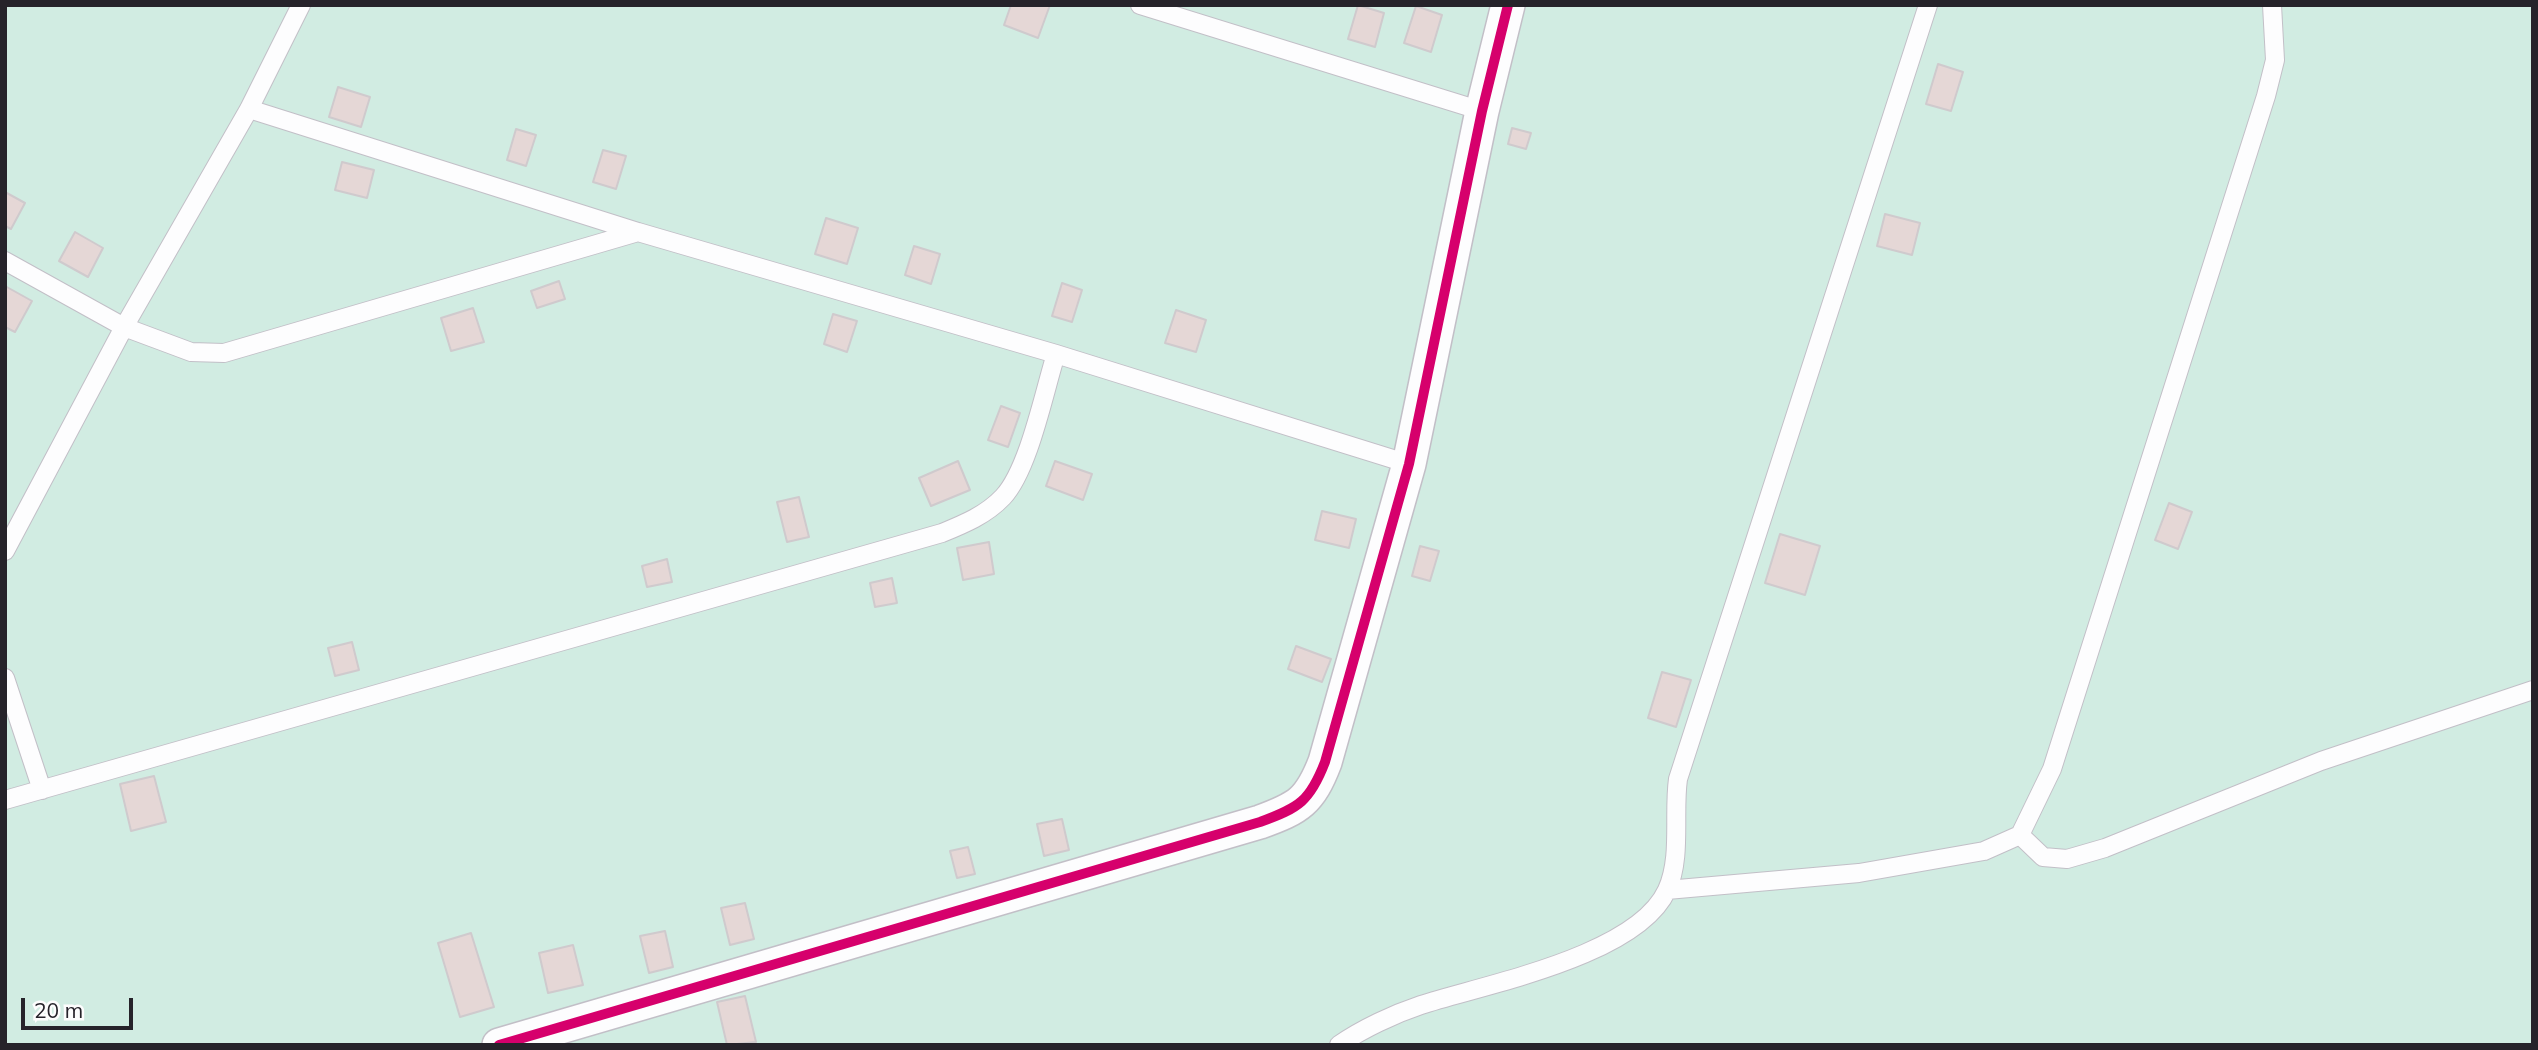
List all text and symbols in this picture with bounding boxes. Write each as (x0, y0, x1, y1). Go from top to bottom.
scale bar (24, 984, 136, 1028)
text: 20 m (34, 997, 83, 1023)

